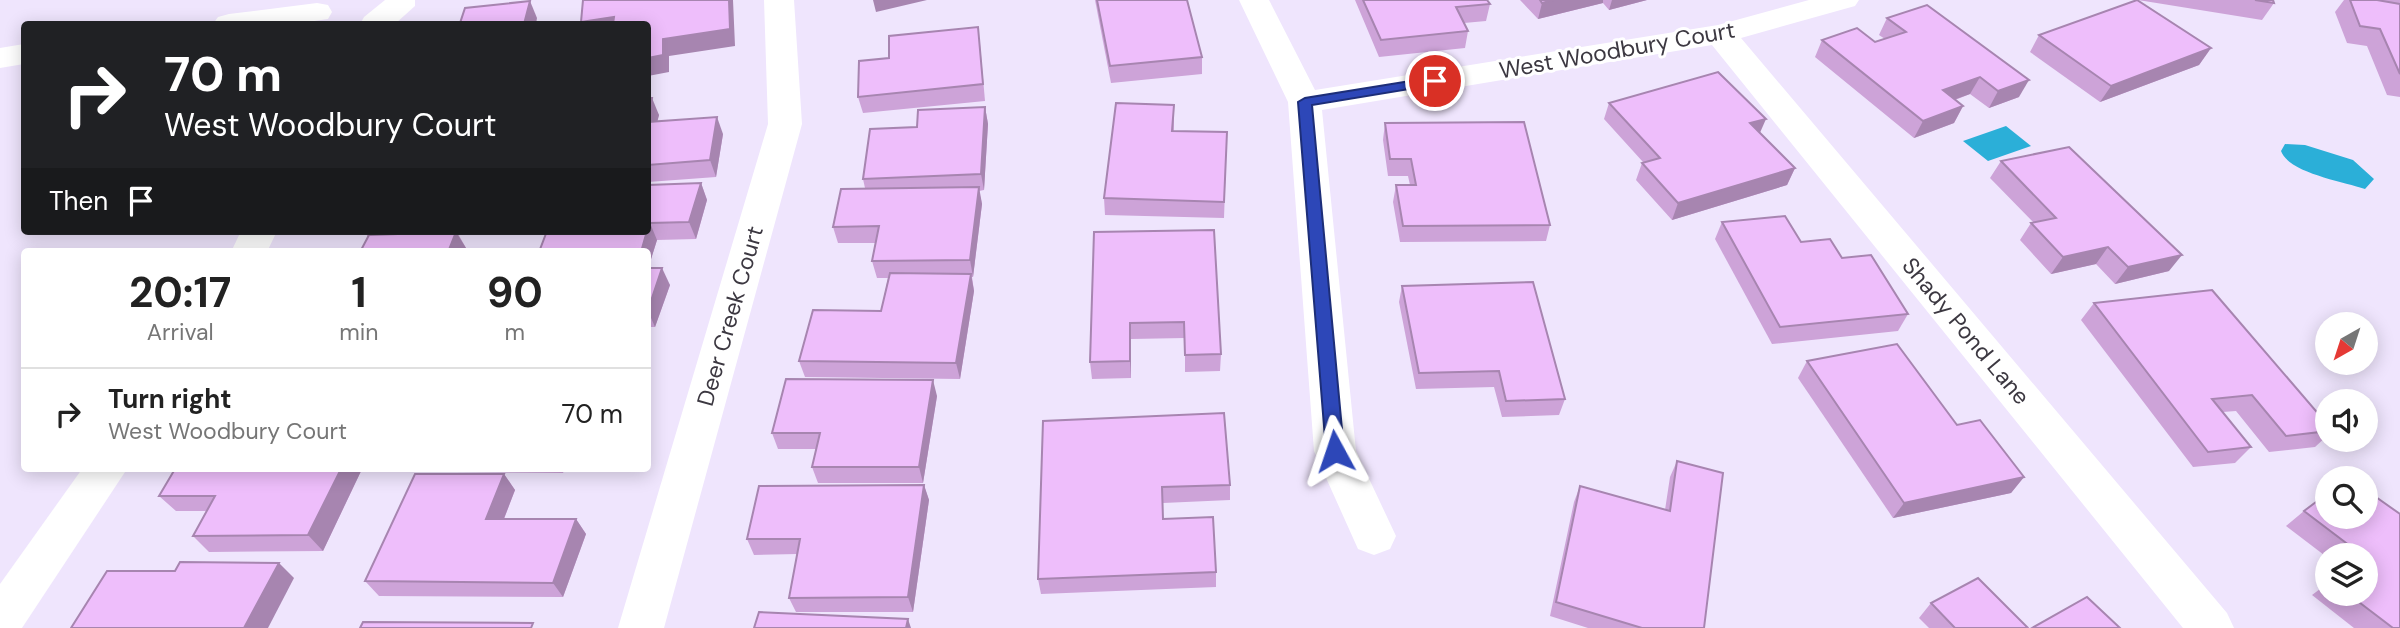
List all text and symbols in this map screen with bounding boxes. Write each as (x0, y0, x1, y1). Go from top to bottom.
street label: West Woodbury Court (1497, 14, 1737, 86)
text: 70 m (164, 42, 282, 106)
icon: right (49, 49, 140, 140)
pin (1405, 51, 1465, 111)
icon: arrive (1416, 62, 1454, 100)
text: West Woodbury Court (164, 104, 496, 146)
icon: arrive (122, 182, 160, 220)
text: Then (49, 184, 108, 218)
street label: Deer Creek Court (690, 223, 770, 409)
street label: Shady Pond Lane (1896, 251, 2036, 411)
text: 20:17 (129, 265, 231, 320)
text: 1 (351, 265, 367, 320)
text: 90 (487, 265, 543, 320)
north arrow (2315, 312, 2378, 374)
map controls (2315, 312, 2378, 606)
text: Arrival (147, 317, 214, 347)
text: min (339, 317, 379, 347)
text: m (505, 317, 525, 347)
text: Turn right (108, 382, 232, 416)
button: sound (2315, 389, 2378, 452)
icon: right (49, 395, 87, 433)
text: 70 m (562, 397, 623, 431)
position arrow (1298, 414, 1372, 488)
text: West Woodbury Court (108, 416, 347, 446)
button: search (2315, 466, 2378, 529)
button: layers (2315, 543, 2378, 606)

